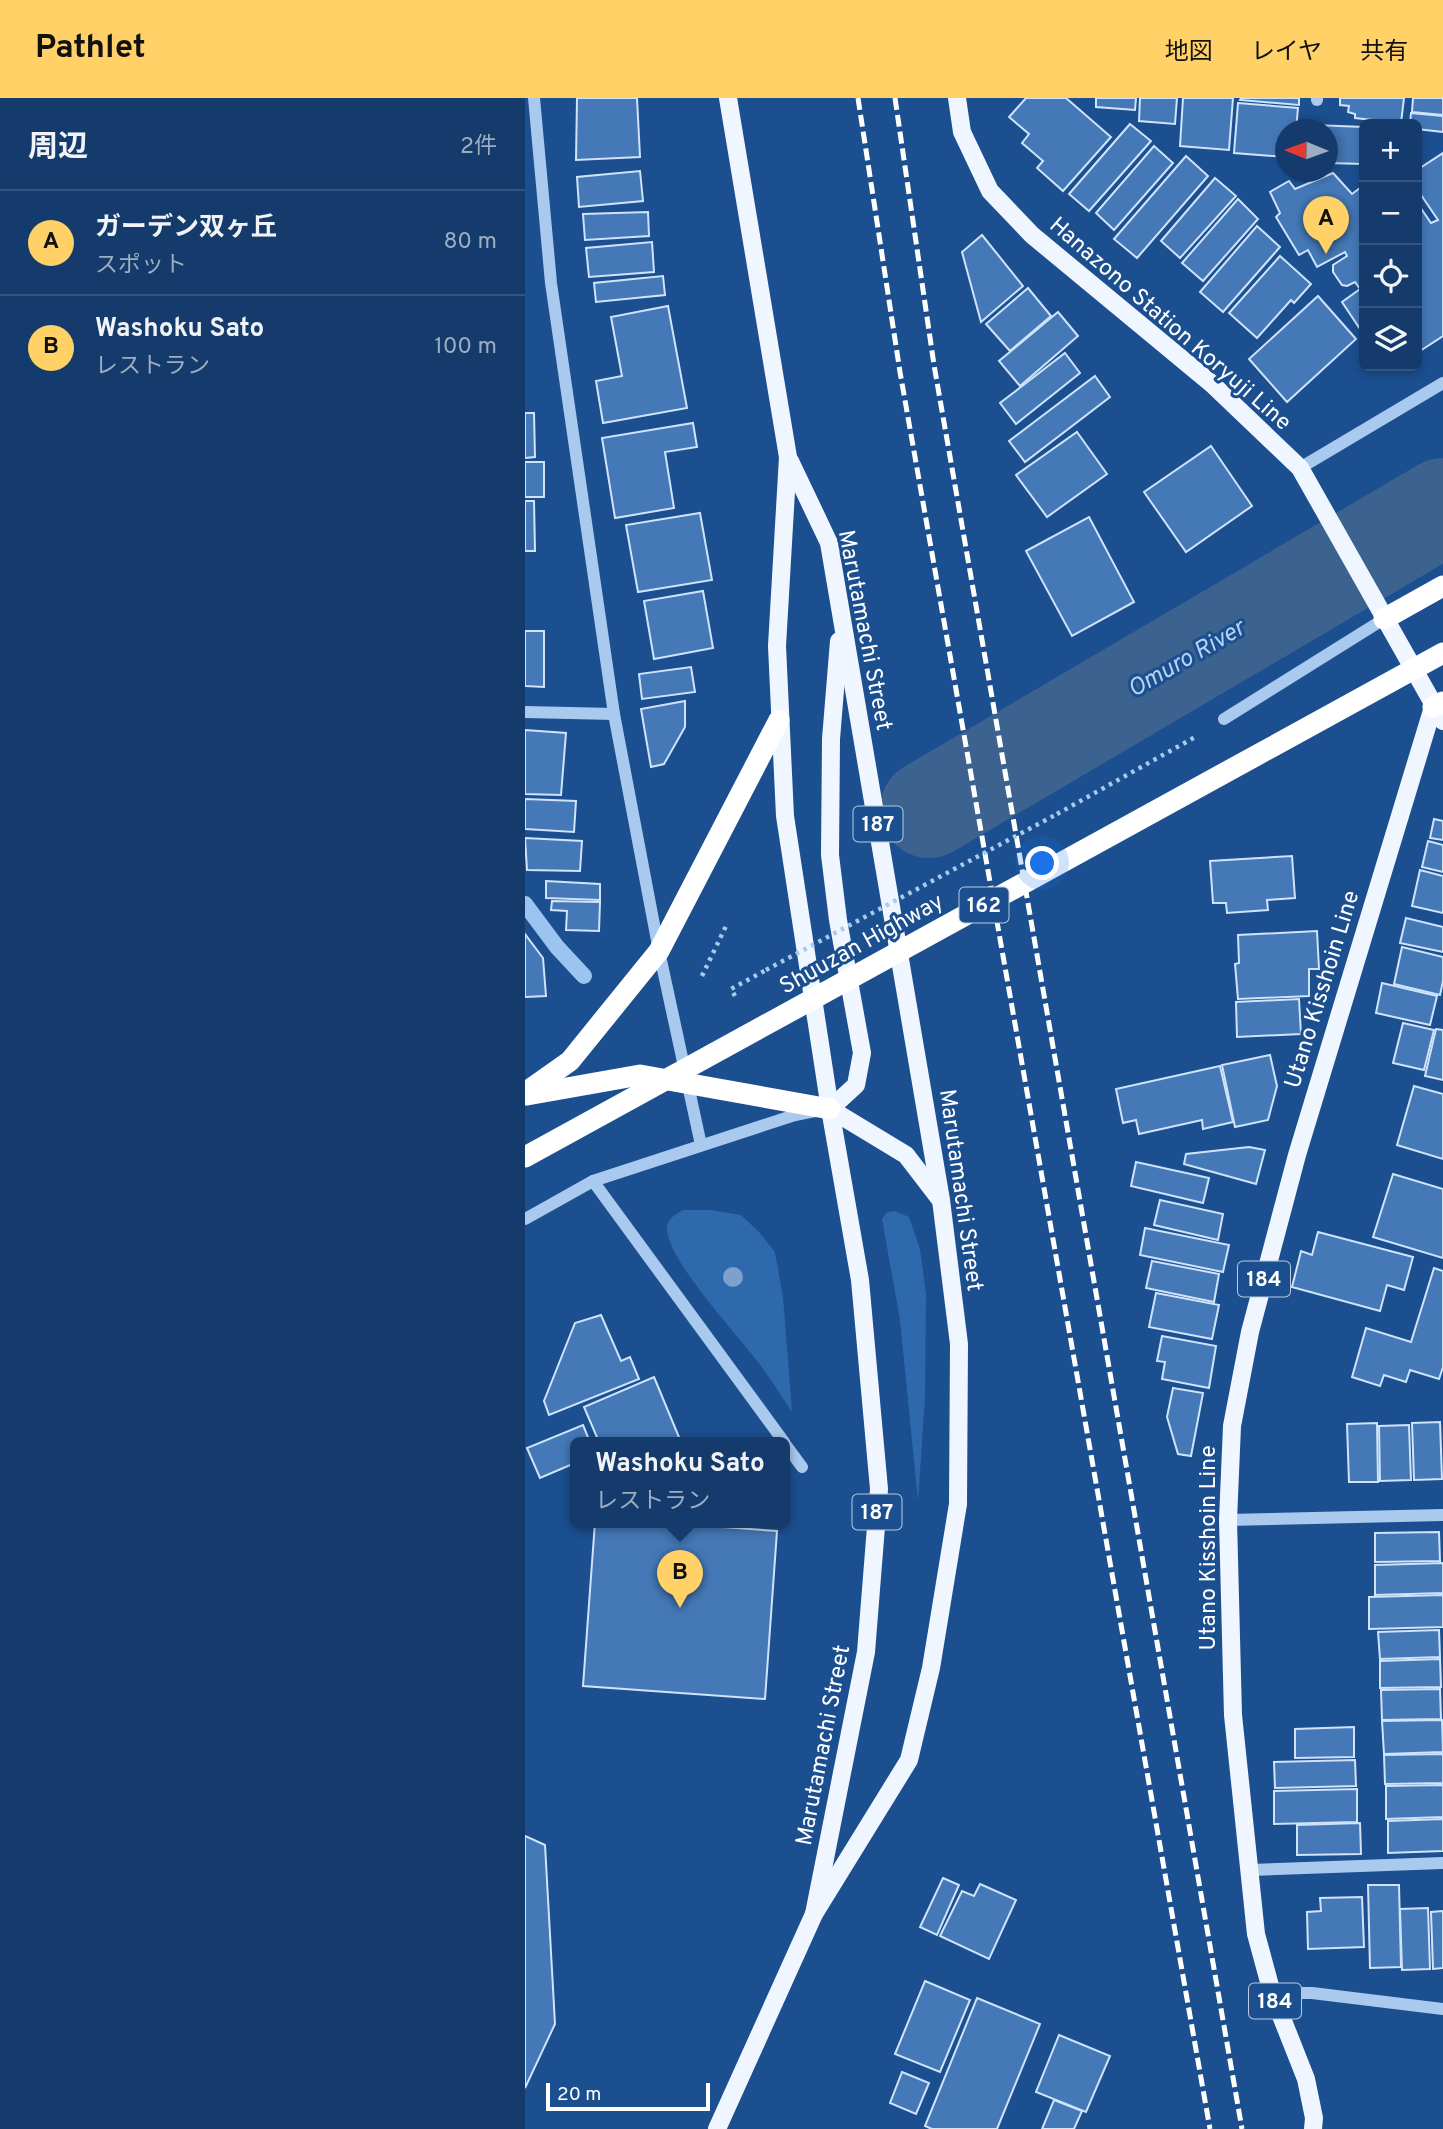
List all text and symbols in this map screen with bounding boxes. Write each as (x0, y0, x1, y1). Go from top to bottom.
text: Pathlet (35, 28, 146, 70)
text: 地図 (1165, 38, 1213, 68)
text: レイヤ (1251, 38, 1322, 68)
text: 共有 (1360, 38, 1408, 68)
north arrow (1275, 119, 1338, 182)
map controls (1359, 119, 1422, 371)
button: + (1359, 119, 1422, 182)
text: 周辺 (28, 130, 88, 167)
text: 2件 (460, 133, 497, 162)
button: − (1359, 182, 1422, 245)
pin: A (1303, 196, 1349, 254)
text: ガーデン双ヶ丘 (95, 212, 277, 245)
street label: Hanazono Station Koryuji Line (1042, 212, 1296, 438)
text: A (43, 228, 59, 257)
text: 80 m (444, 228, 497, 257)
button: locate (1359, 245, 1422, 308)
text: スポット (95, 252, 187, 281)
button: layers (1359, 308, 1422, 371)
text: Washoku Sato (95, 313, 264, 346)
text: B (43, 333, 59, 362)
text: 100 m (434, 333, 497, 362)
text: レストラン (95, 353, 210, 382)
street label: Marutamachi Street (830, 528, 897, 733)
water label: Omuro River (1123, 613, 1253, 705)
road number: 187 (853, 806, 903, 842)
your location (1025, 846, 1059, 880)
street label: Utano Kisshoin Line (1279, 887, 1367, 1092)
street label: Shuuzan Highway (775, 888, 949, 1002)
road number: 162 (959, 888, 1009, 922)
street label: Marutamachi Street (931, 1087, 988, 1293)
road number: 184 (1238, 1262, 1290, 1296)
popup (570, 1437, 790, 1528)
street label: Utano Kisshoin Line (1195, 1445, 1224, 1651)
text: Washoku Sato (595, 1448, 765, 1481)
text: レストラン (595, 1488, 710, 1517)
road number: 187 (853, 1494, 901, 1530)
pin: B (657, 1550, 703, 1608)
street label: Marutamachi Street (791, 1643, 858, 1848)
road number: 184 (1249, 1983, 1301, 2018)
scale bar (546, 2080, 711, 2112)
text: 20 m (557, 2083, 601, 2107)

